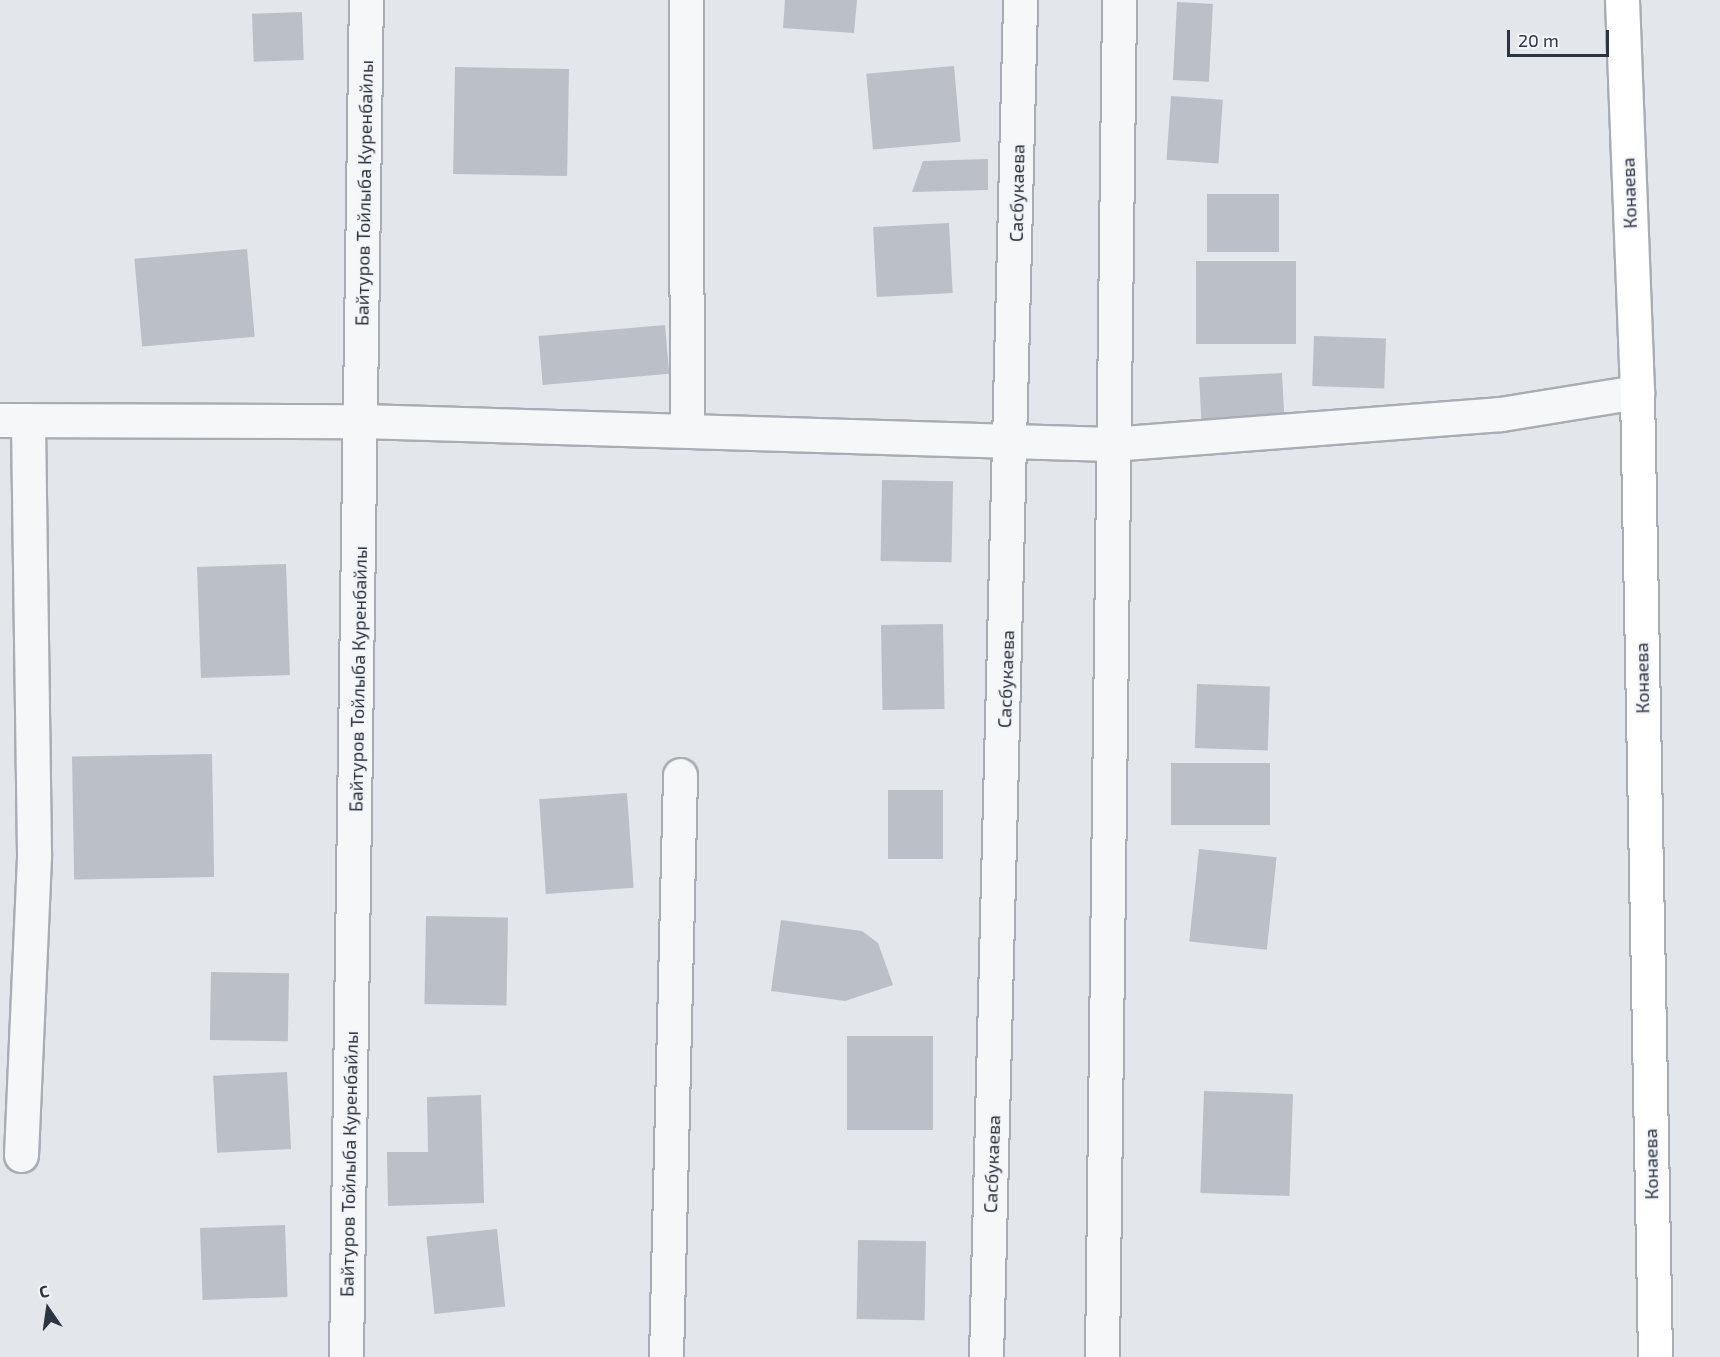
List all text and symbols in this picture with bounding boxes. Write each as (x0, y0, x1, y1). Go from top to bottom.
scale bar (1510, 18, 1612, 56)
text: 20 m (1518, 29, 1559, 51)
street label: Байтуров Тойлыба Куренбайлы (351, 60, 377, 326)
street label: Сасбукаева (1005, 144, 1029, 242)
street label: Конаева (1617, 157, 1641, 229)
street label: Байтуров Тойлыба Куренбайлы (345, 546, 371, 812)
street label: Сасбукаева (993, 630, 1019, 728)
street label: Конаева (1631, 642, 1653, 714)
street label: Байтуров Тойлыба Куренбайлы (336, 1031, 362, 1297)
street label: Сасбукаева (979, 1115, 1005, 1213)
street label: Конаева (1640, 1128, 1662, 1200)
north arrow (18, 1279, 78, 1339)
text: С (37, 1281, 51, 1301)

